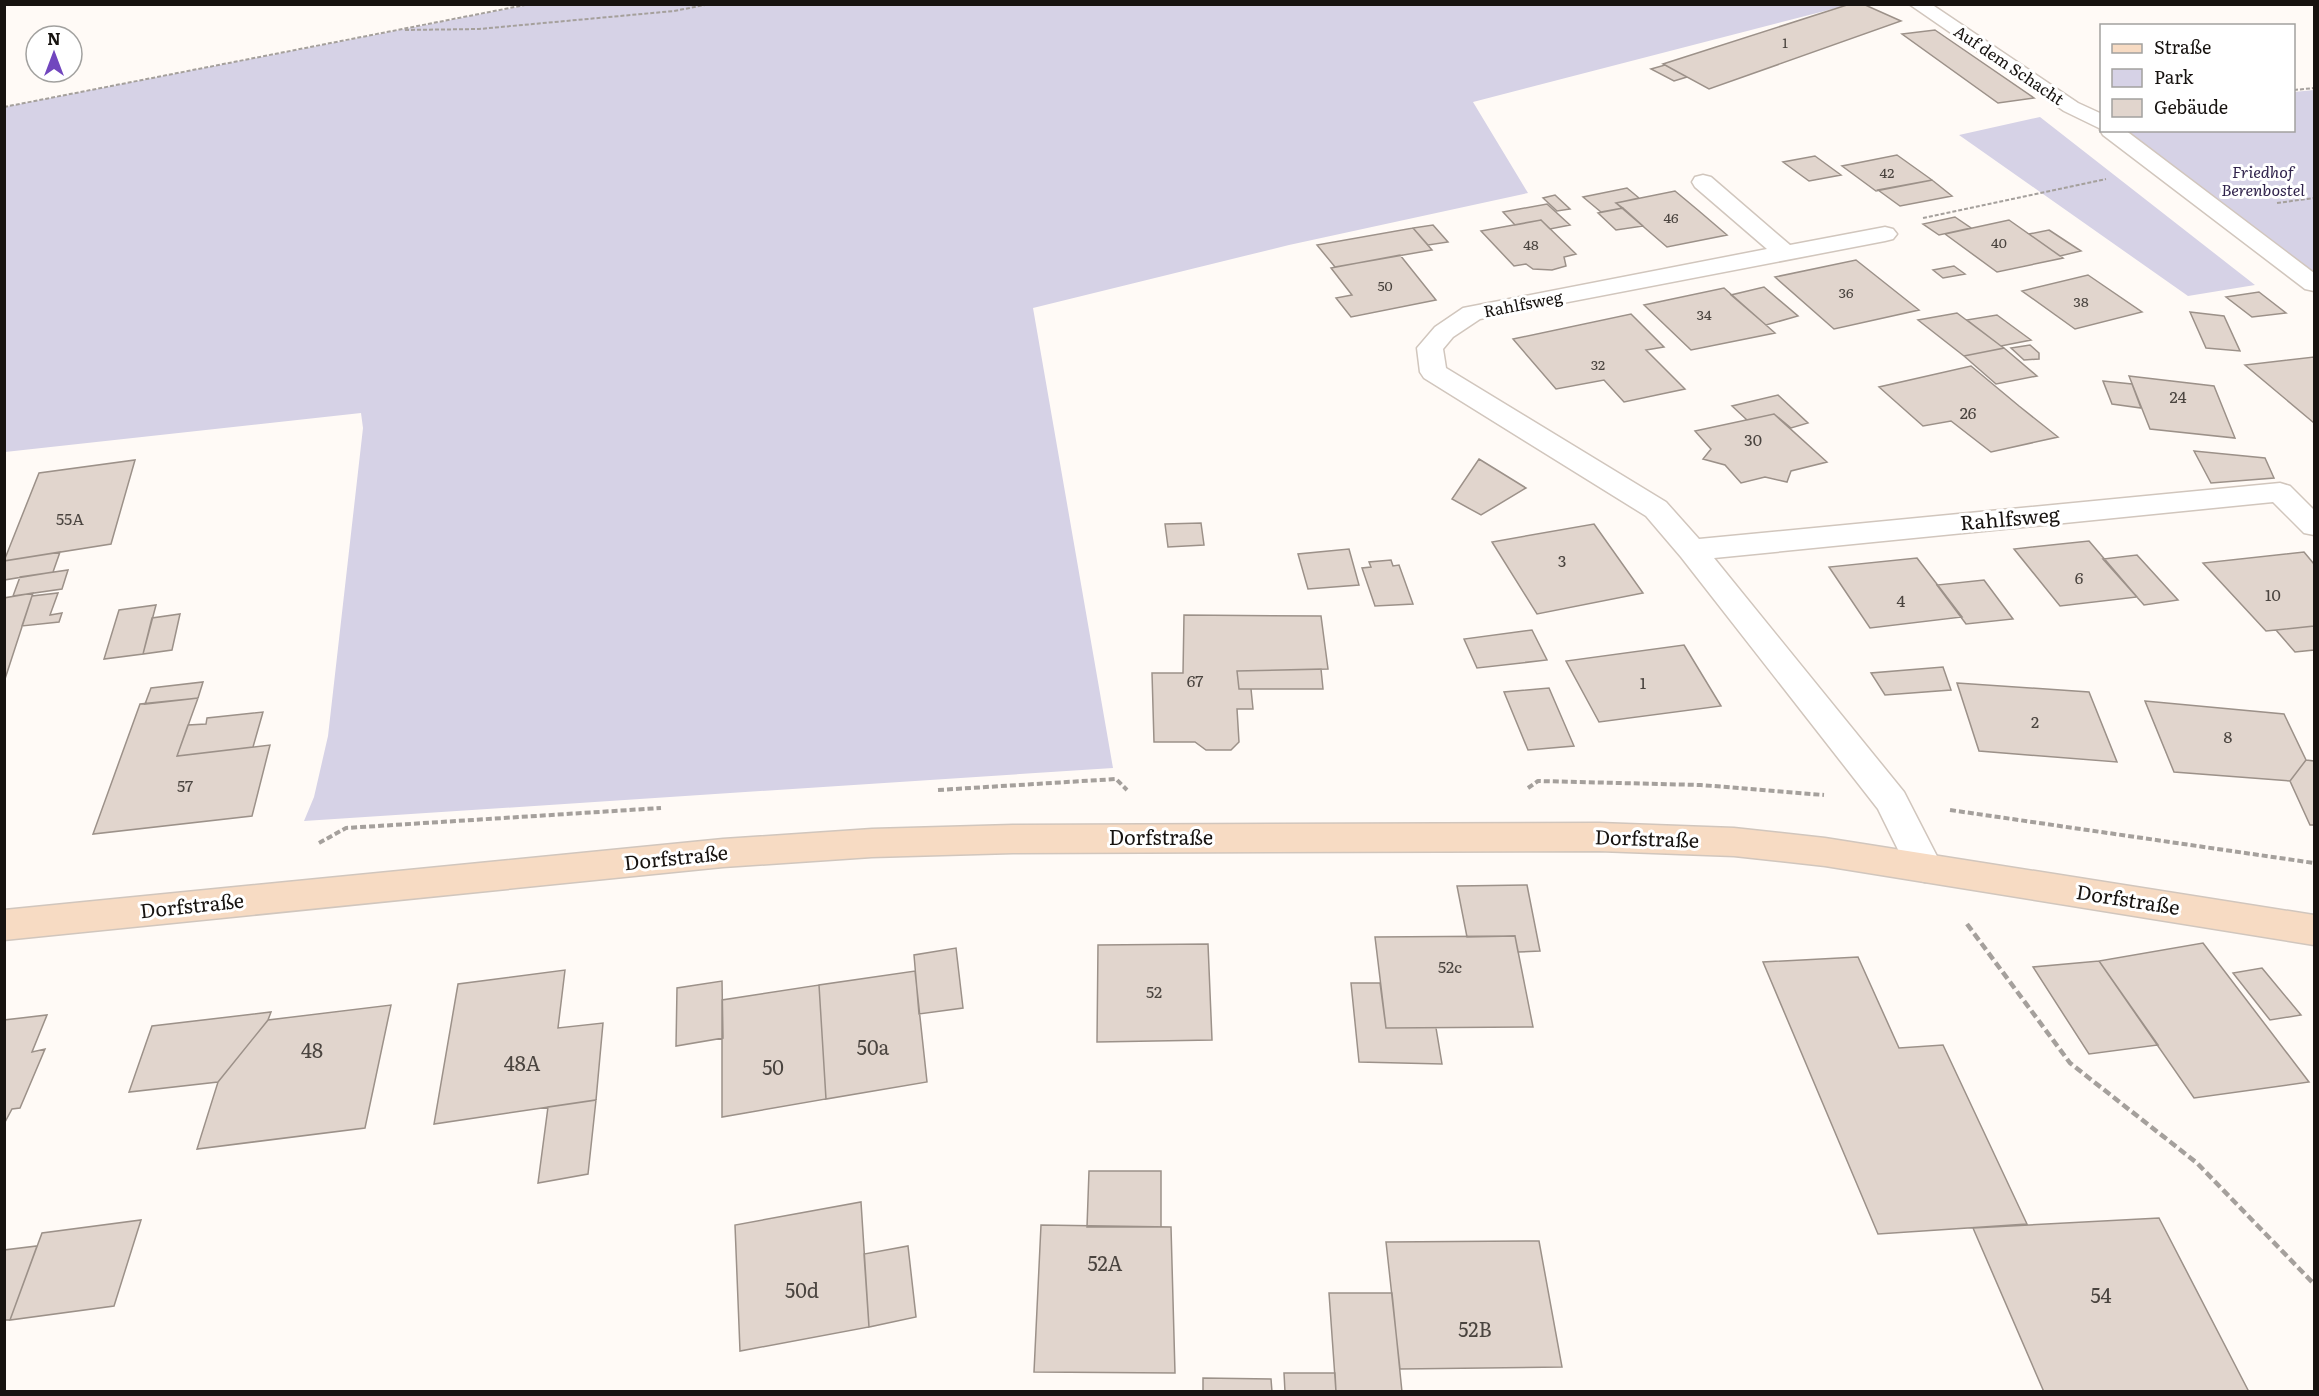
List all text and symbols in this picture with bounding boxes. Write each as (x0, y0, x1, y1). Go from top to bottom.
street label: Auf dem Schacht (1950, 18, 2070, 110)
north arrow (24, 24, 84, 84)
legend (2100, 24, 2295, 132)
text: N (47, 26, 61, 50)
house number: 1 (1782, 32, 1788, 52)
text: Straße (2154, 33, 2211, 60)
text: Park (2154, 63, 2195, 90)
text: Gebäude (2154, 93, 2228, 120)
park label: Friedhof Berenbostel (2221, 159, 2305, 201)
house number: 42 (1880, 162, 1894, 182)
house number: 46 (1663, 207, 1679, 227)
house number: 40 (1991, 232, 2007, 252)
house number: 48 (1523, 234, 1539, 254)
house number: 50 (1377, 275, 1393, 295)
house number: 36 (1838, 282, 1854, 302)
street label: Rahlfsweg (1481, 284, 1564, 322)
house number: 38 (2073, 291, 2089, 311)
house number: 34 (1696, 304, 1712, 324)
house number: 32 (1591, 354, 1605, 374)
house number: 24 (2170, 384, 2187, 408)
house number: 26 (1960, 400, 1977, 424)
house number: 30 (1744, 427, 1762, 451)
street label: Rahlfsweg (1959, 498, 2062, 536)
house number: 55A (56, 506, 84, 530)
house number: 3 (1558, 548, 1566, 572)
house number: 6 (2075, 565, 2084, 589)
house number: 10 (2265, 582, 2281, 606)
house number: 4 (1897, 588, 1906, 612)
house number: 67 (1187, 668, 1203, 692)
house number: 1 (1640, 670, 1647, 694)
house number: 2 (2031, 709, 2039, 733)
house number: 8 (2224, 724, 2233, 748)
house number: 57 (177, 773, 193, 797)
street label: Dorfstraße (1594, 820, 1700, 854)
street label: Dorfstraße (1109, 821, 1213, 851)
street label: Dorfstraße (622, 836, 729, 876)
street label: Dorfstraße (2074, 875, 2182, 921)
street label: Dorfstraße (138, 884, 245, 924)
house number: 52c (1438, 954, 1462, 978)
house number: 52 (1146, 979, 1162, 1003)
house number: 50a (857, 1031, 889, 1061)
house number: 48 (301, 1034, 323, 1064)
house number: 48A (504, 1047, 541, 1077)
house number: 50 (762, 1051, 784, 1081)
house number: 52A (1088, 1247, 1123, 1277)
house number: 50d (785, 1274, 819, 1304)
house number: 54 (2090, 1279, 2112, 1309)
house number: 52B (1458, 1313, 1492, 1343)

